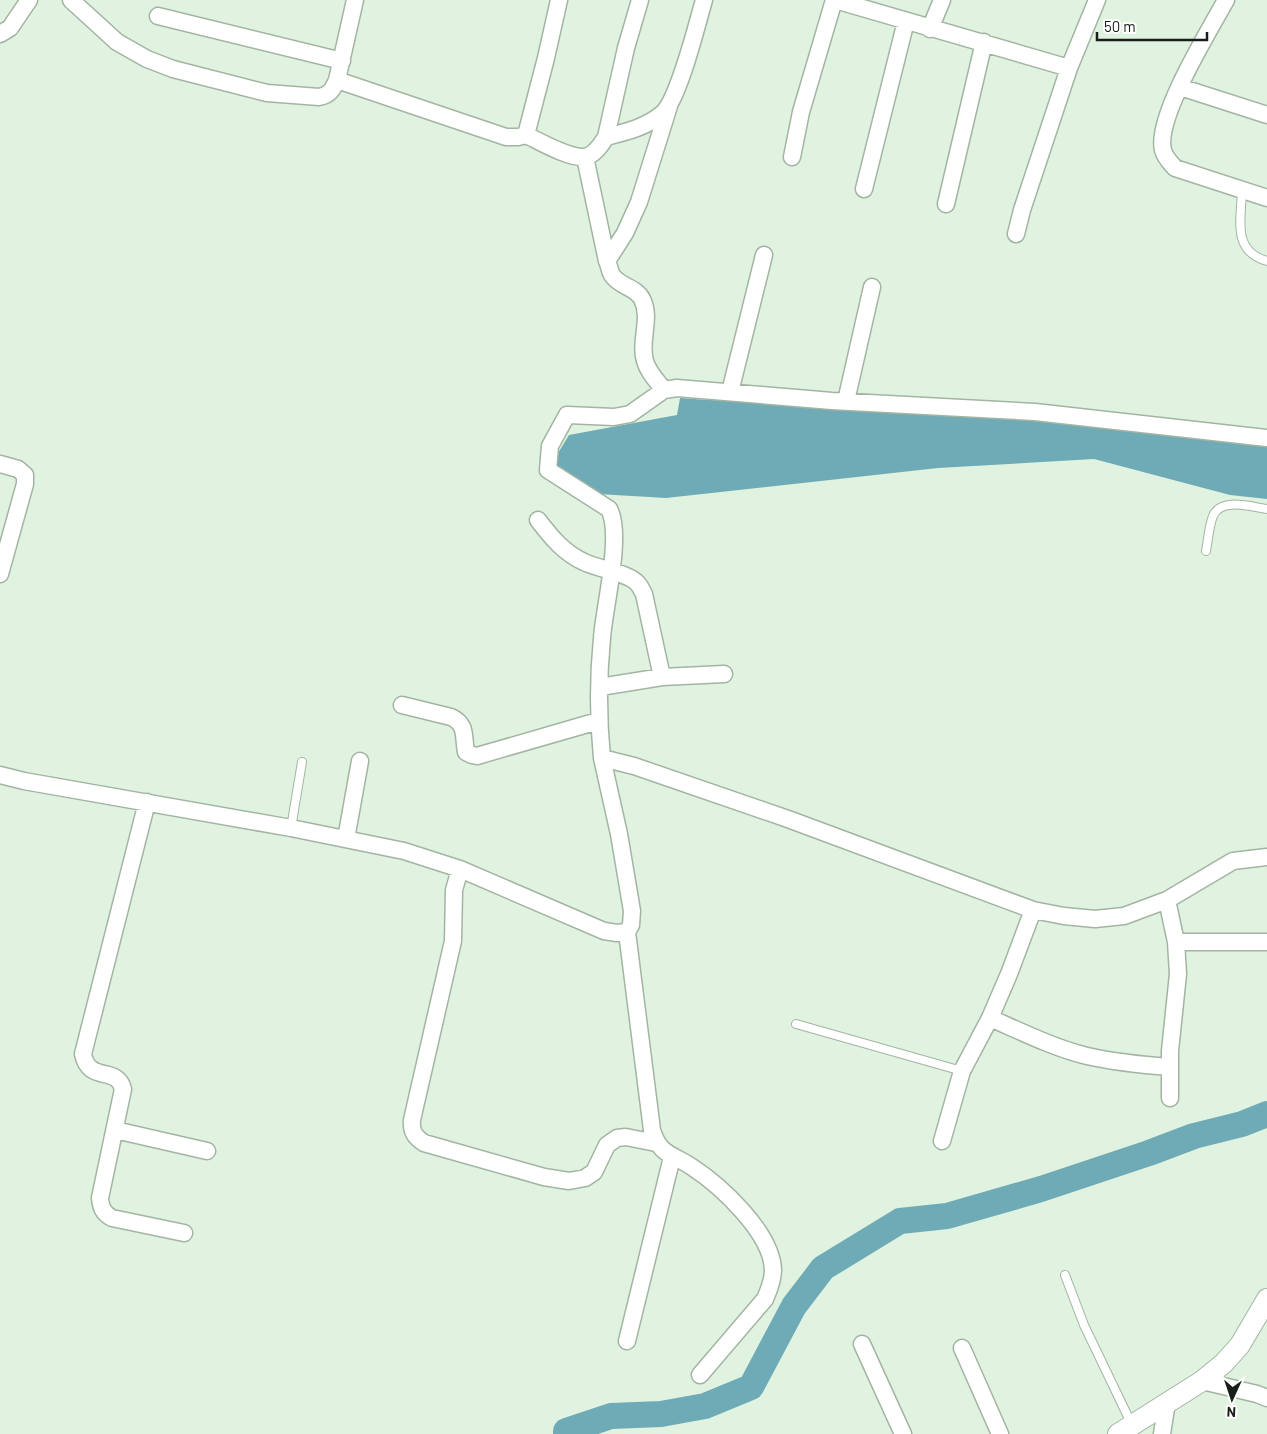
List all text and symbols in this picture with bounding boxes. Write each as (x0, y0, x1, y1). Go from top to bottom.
scale bar (1097, 10, 1207, 42)
text: 50 m (1104, 17, 1136, 35)
north arrow (1207, 1374, 1257, 1424)
text: N (1226, 1404, 1236, 1421)

